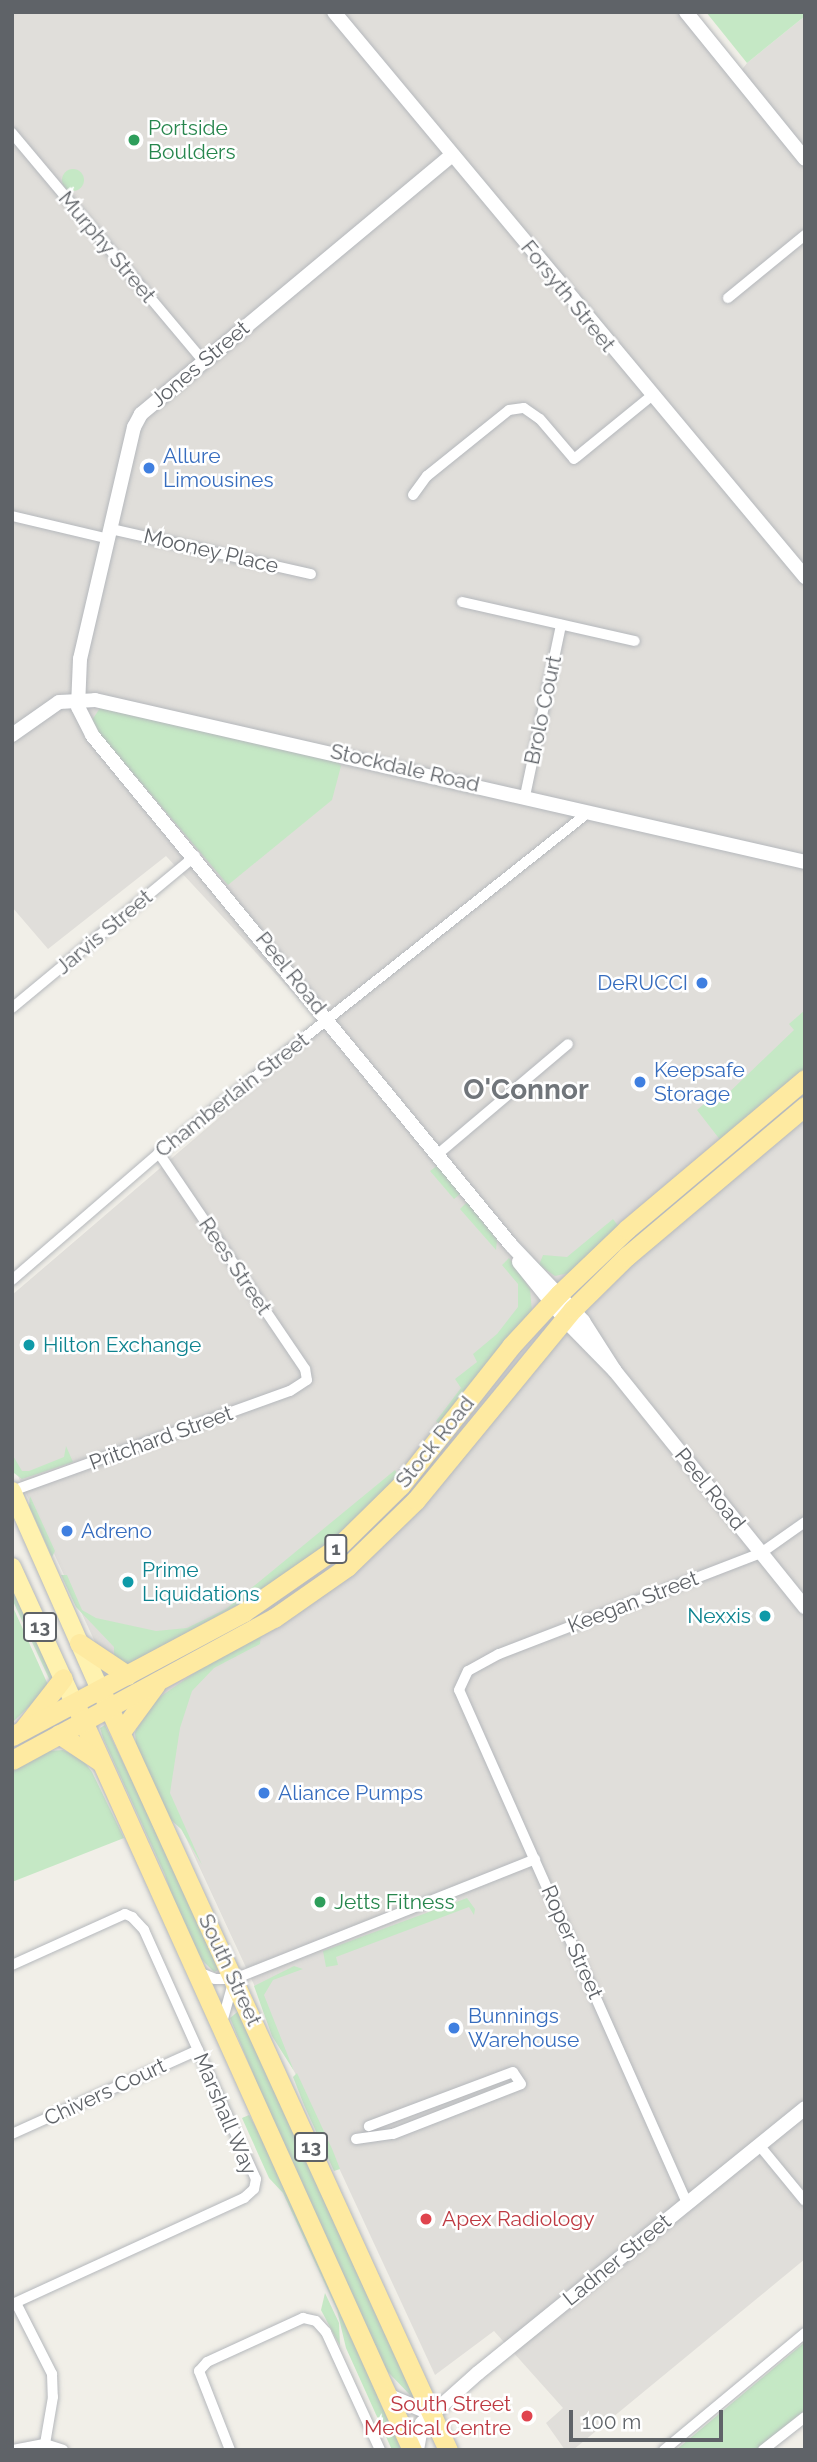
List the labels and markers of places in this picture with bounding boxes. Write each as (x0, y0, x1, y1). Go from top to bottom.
place label: Portside Boulders (148, 115, 236, 165)
marker: Portside Boulders (126, 132, 142, 148)
place label: Allure Limousines (163, 443, 274, 493)
marker: Allure Limousines (141, 460, 157, 476)
place label: DeRUCCI (597, 970, 688, 996)
marker: DeRUCCI (694, 975, 710, 991)
place label: Keepsafe Storage (654, 1057, 745, 1107)
marker: Keepsafe Storage (632, 1074, 648, 1090)
place label: Hilton Exchange (43, 1332, 201, 1358)
marker: Hilton Exchange (21, 1337, 37, 1353)
place label: Adreno (81, 1518, 152, 1544)
marker: Adreno (59, 1523, 75, 1539)
place label: Prime Liquidations (142, 1557, 260, 1607)
marker: Prime Liquidations (120, 1574, 136, 1590)
place label: Nexxis (687, 1603, 751, 1629)
marker: Nexxis (757, 1608, 773, 1624)
place label: Aliance Pumps (278, 1780, 423, 1806)
marker: Aliance Pumps (256, 1785, 272, 1801)
place label: Jetts Fitness (334, 1889, 455, 1915)
marker: Jetts Fitness (312, 1894, 328, 1910)
place label: Bunnings Warehouse (468, 2003, 579, 2053)
marker: Bunnings Warehouse (446, 2020, 462, 2036)
place label: Apex Radiology (442, 2206, 595, 2232)
marker: Apex Radiology (416, 2209, 436, 2229)
place label: South Street Medical Centre (363, 2391, 511, 2441)
marker: South Street Medical Centre (517, 2406, 537, 2426)

